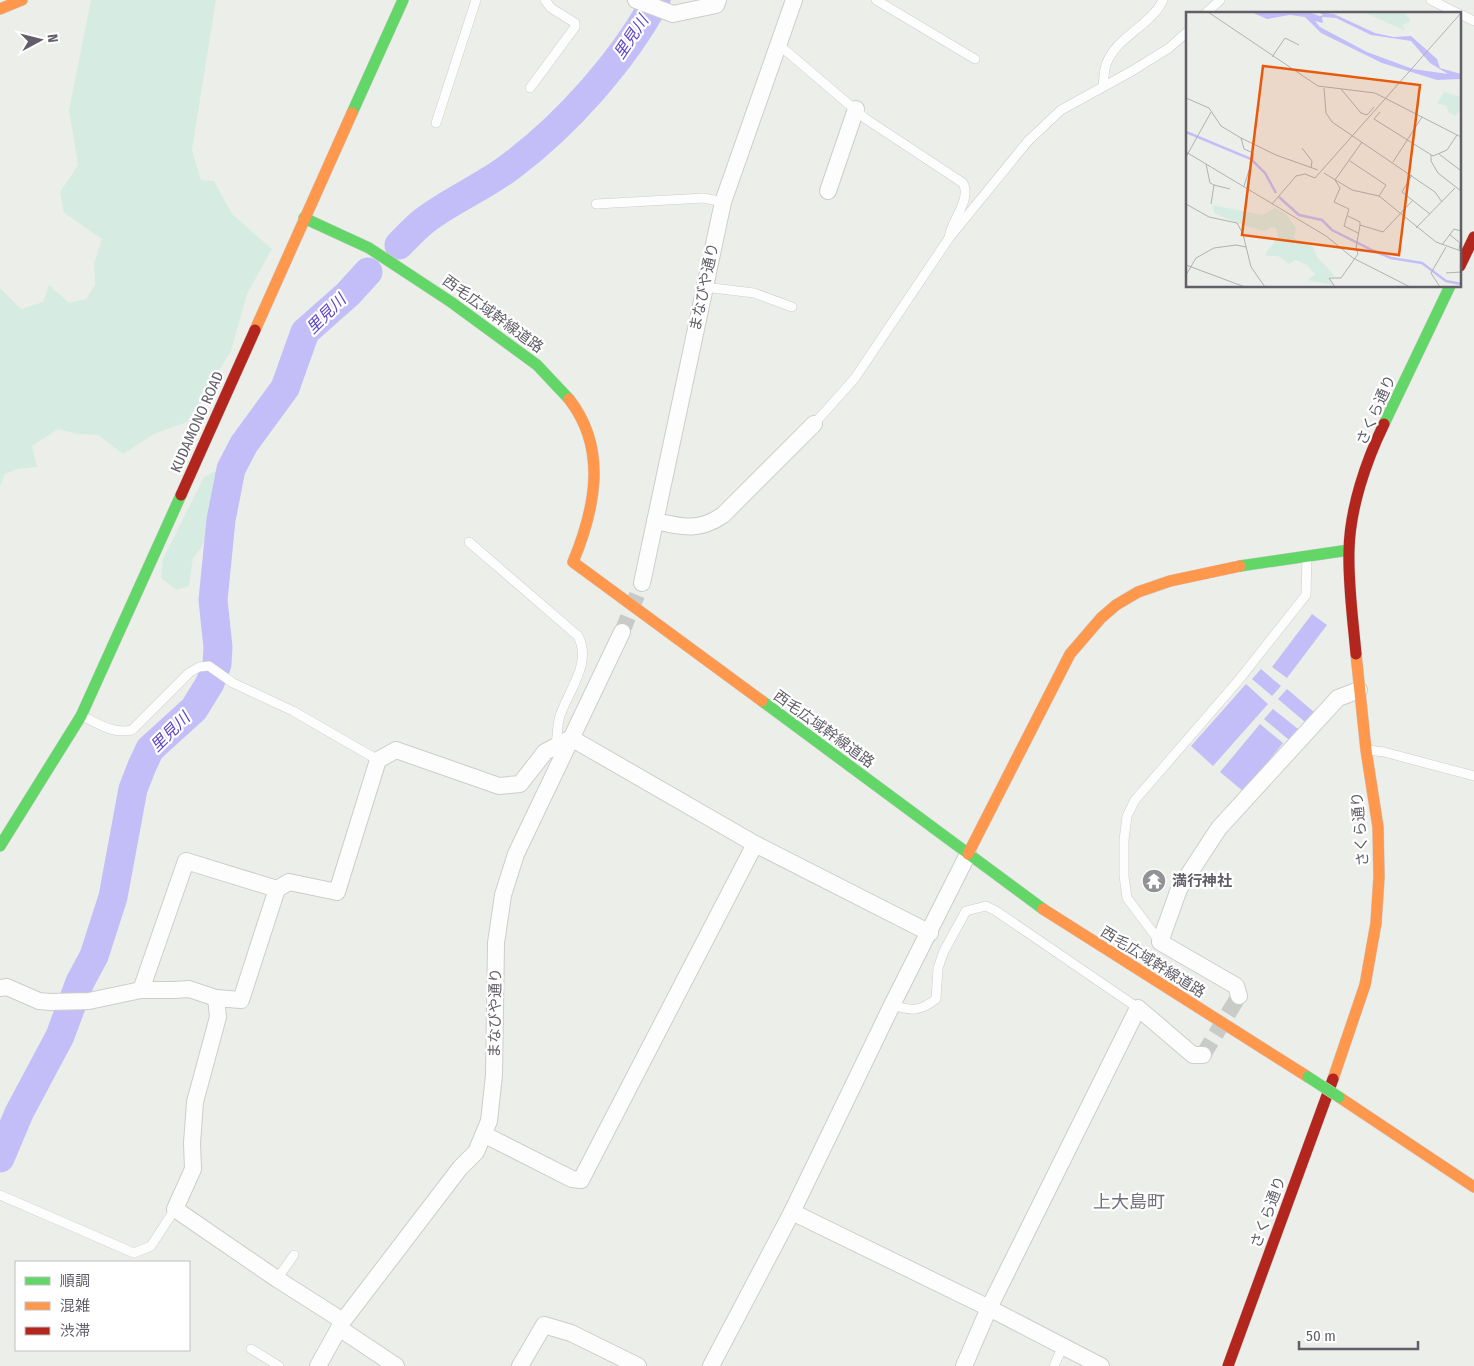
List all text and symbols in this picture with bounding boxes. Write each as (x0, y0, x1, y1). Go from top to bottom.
water label: 里見川 (610, 10, 653, 62)
inset map (1186, 12, 1462, 288)
north arrow (15, 15, 65, 65)
text: N (43, 33, 61, 44)
street label: まなびや通り (686, 241, 722, 333)
street label: 西毛広域幹線道路 (439, 271, 547, 357)
water label: 里見川 (302, 289, 351, 338)
street label: KUDAMONO ROAD (167, 369, 227, 475)
street label: さくら通り (1353, 372, 1399, 448)
street label: 西毛広域幹線道路 (770, 686, 878, 772)
water label: 里見川 (146, 707, 195, 756)
street label: さくら通り (1348, 791, 1372, 867)
temple icon: 満行神社 (1141, 868, 1167, 894)
place label: 満行神社 (1172, 872, 1232, 890)
street label: 西毛広域幹線道路 (1097, 923, 1209, 1001)
street label: まなびや通り (485, 968, 505, 1058)
street label: さくら通り (1247, 1174, 1289, 1250)
district label: 上大島町 (1093, 1191, 1165, 1213)
legend (15, 1261, 190, 1351)
text: 順調 (60, 1272, 90, 1290)
text: 混雑 (60, 1297, 90, 1315)
scale bar (1299, 1318, 1418, 1350)
text: 渋滞 (60, 1322, 90, 1340)
text: 50 m (1306, 1327, 1336, 1345)

